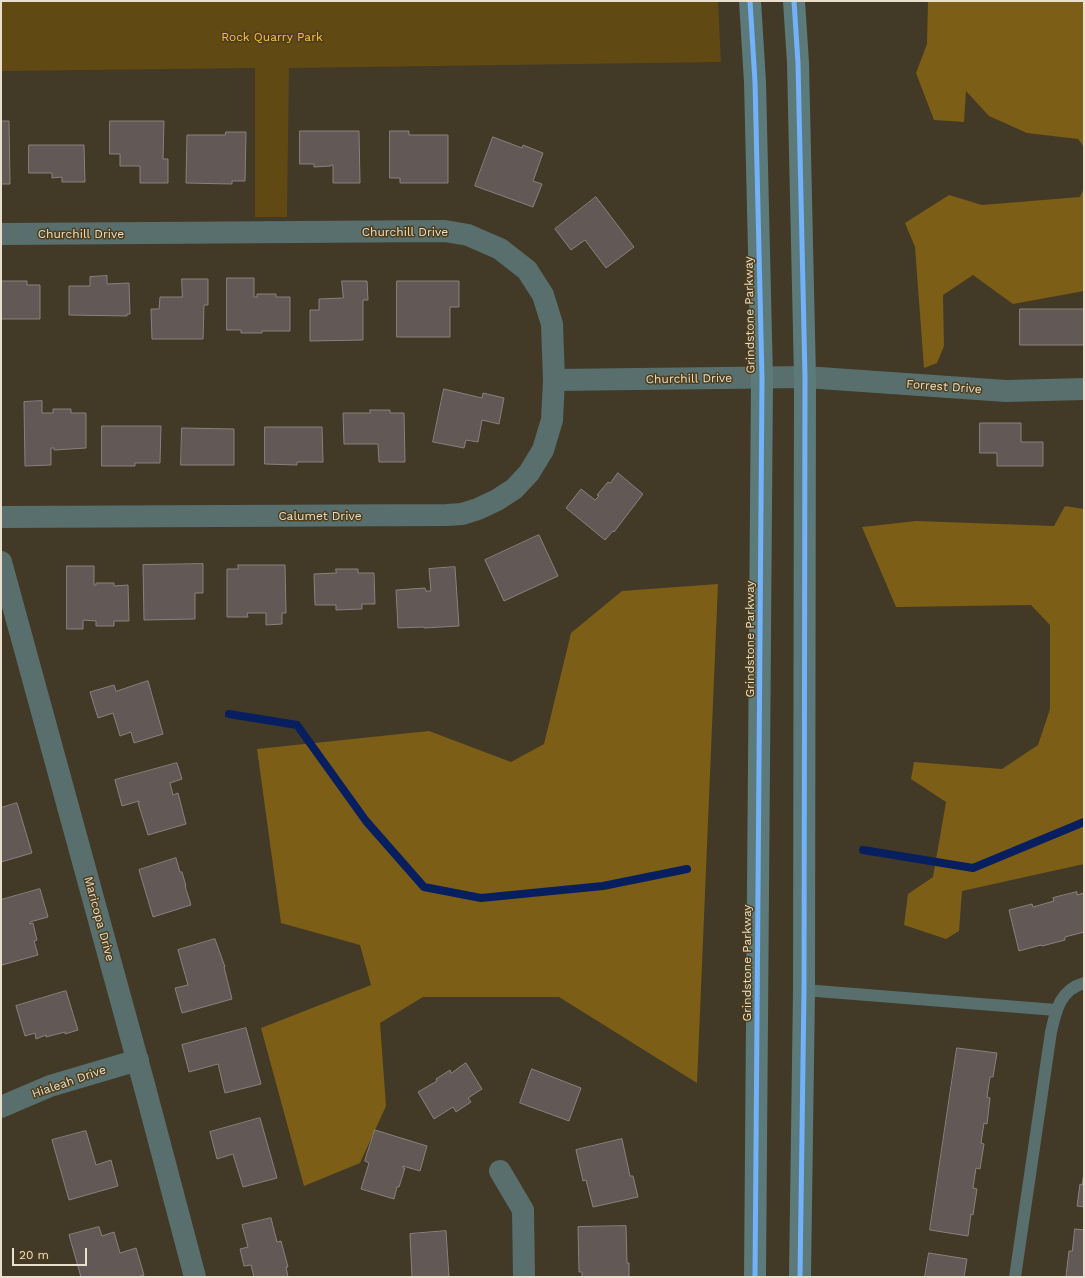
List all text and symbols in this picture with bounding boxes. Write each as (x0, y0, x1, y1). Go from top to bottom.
park label: Rock Quarry Park (221, 30, 323, 44)
street label: Churchill Drive (362, 225, 448, 239)
street label: Churchill Drive (38, 227, 124, 241)
street label: Grindstone Parkway (742, 256, 758, 374)
street label: Churchill Drive (646, 371, 732, 387)
street label: Forrest Drive (906, 377, 982, 397)
street label: Calumet Drive (278, 509, 362, 523)
street label: Grindstone Parkway (743, 580, 757, 698)
street label: Maricopa Drive (81, 875, 117, 963)
street label: Grindstone Parkway (740, 904, 754, 1022)
street label: Hialeah Drive (30, 1063, 108, 1101)
scale bar (14, 1240, 89, 1266)
text: 20 m (19, 1248, 49, 1262)

